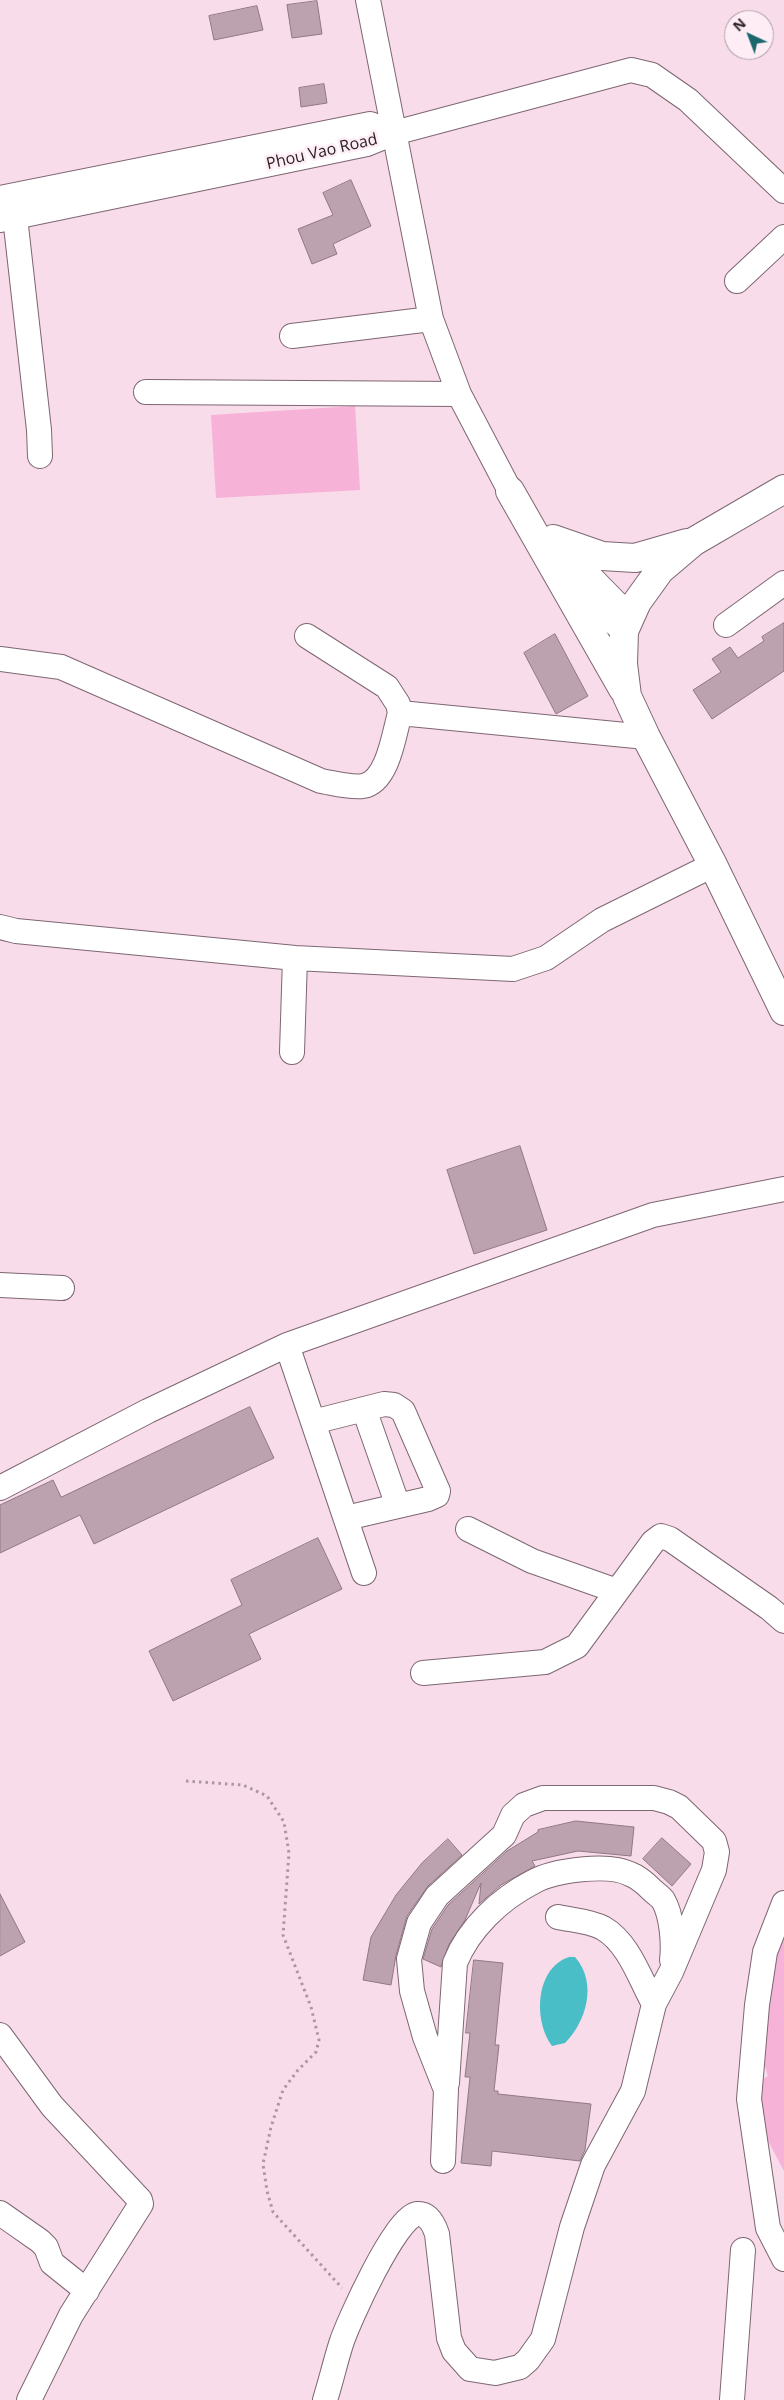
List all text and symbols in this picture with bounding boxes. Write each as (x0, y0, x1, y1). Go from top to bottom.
north arrow (724, 10, 774, 60)
text: N (728, 14, 750, 35)
street label: Phou Vao Road (265, 130, 379, 174)

